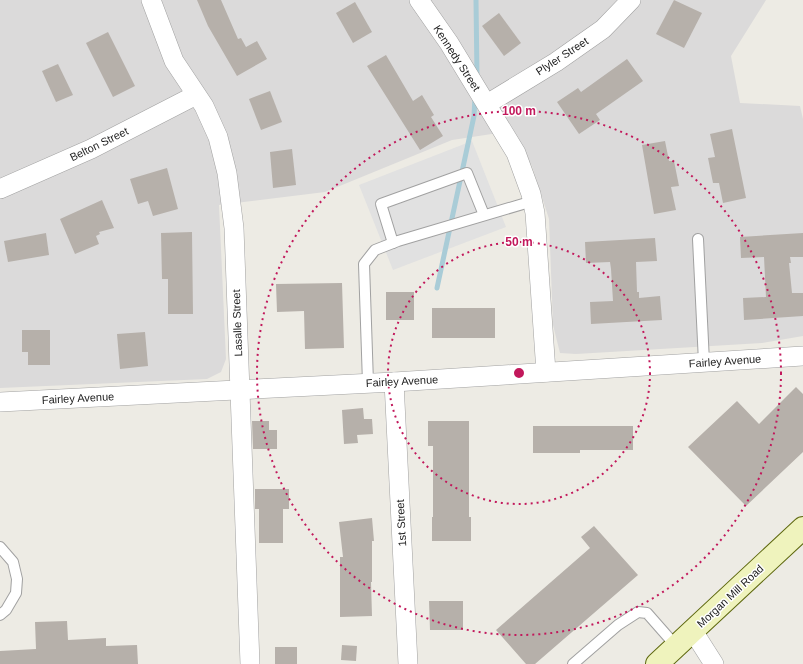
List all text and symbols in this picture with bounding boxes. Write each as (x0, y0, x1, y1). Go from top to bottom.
street label: Kennedy Street (431, 23, 483, 93)
street label: Plyler Street (534, 35, 590, 77)
text: 100 m (502, 104, 536, 118)
street label: Belton Street (68, 125, 130, 163)
text: 50 m (505, 235, 533, 249)
street label: Lasalle Street (230, 289, 244, 357)
street label: Fairley Avenue (688, 352, 762, 370)
centre of rings (512, 366, 526, 380)
street label: Fairley Avenue (365, 373, 439, 389)
street label: Fairley Avenue (41, 390, 115, 406)
street label: 1st Street (394, 499, 408, 547)
street label: Morgan Mill Road (694, 562, 766, 630)

